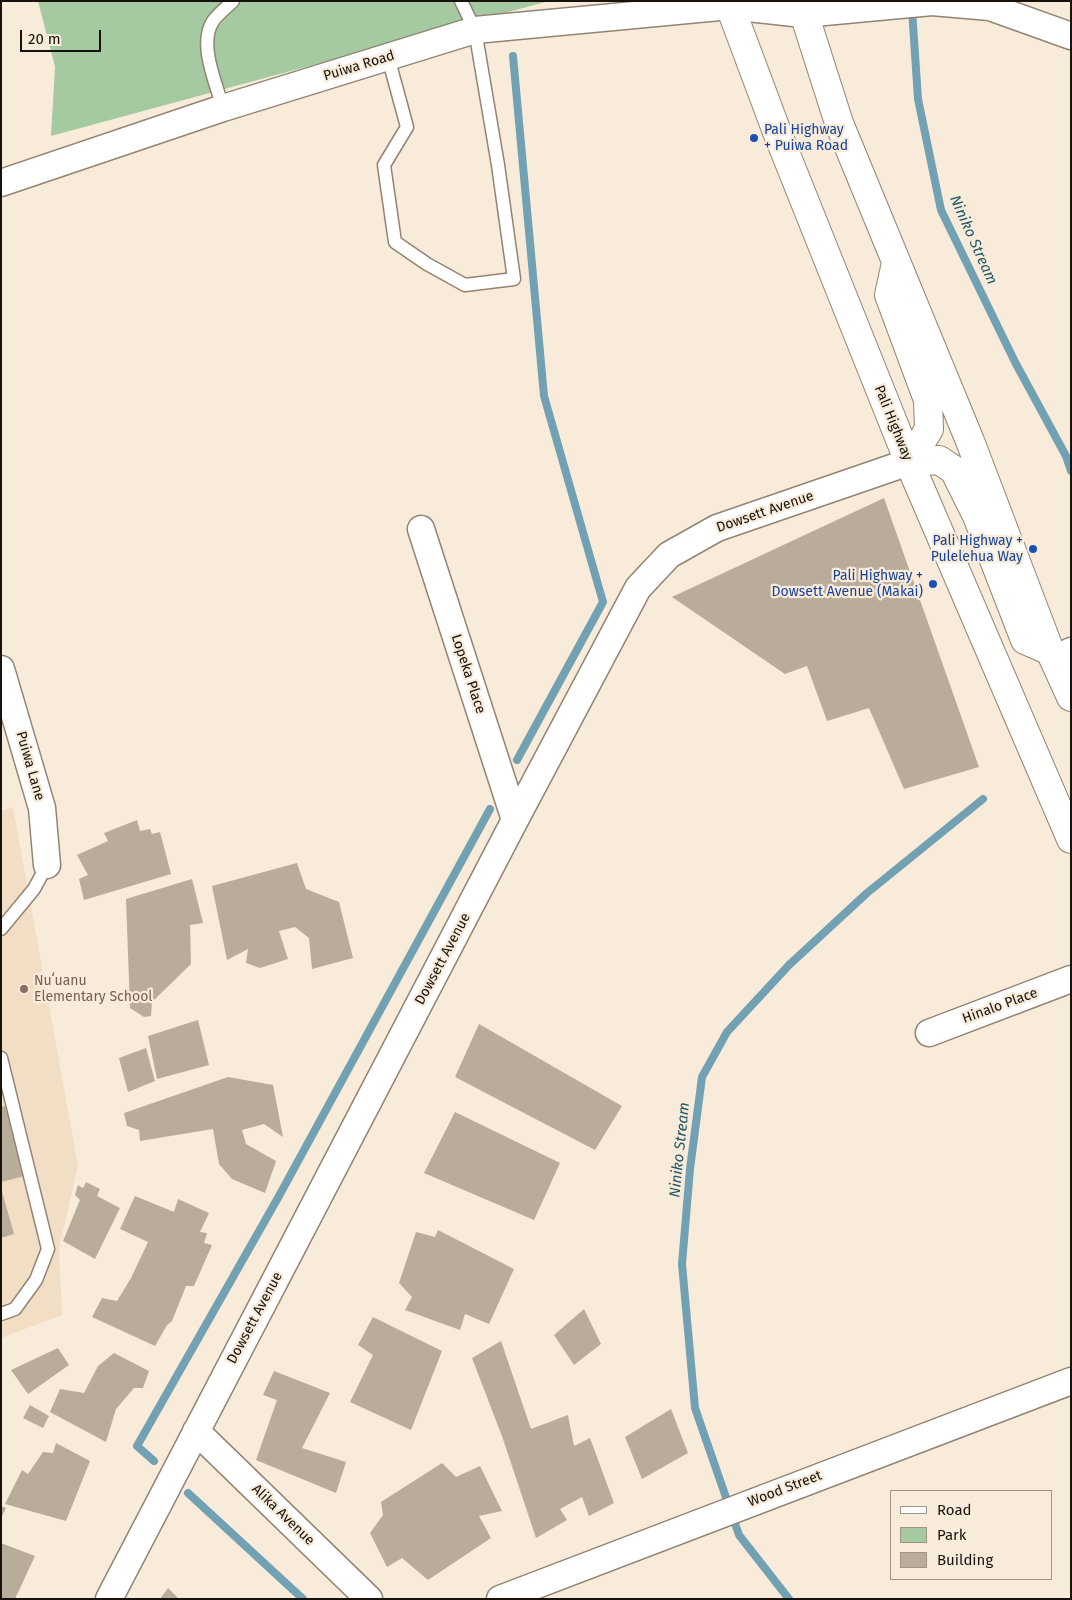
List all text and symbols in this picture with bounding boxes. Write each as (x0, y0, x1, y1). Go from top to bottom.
scale bar (22, 20, 104, 52)
text: 20 m (28, 30, 61, 48)
street label: Puiwa Road (321, 47, 397, 85)
place label: Pali Highway + Puiwa Road (764, 122, 848, 154)
marker: Pali Highway + Puiwa Road (748, 132, 760, 144)
water label: Niniko Stream (945, 193, 1001, 287)
street label: Pali Highway (870, 383, 916, 463)
street label: Dowsett Avenue (714, 488, 816, 536)
place label: Pali Highway + Pulelehua Way (931, 533, 1023, 566)
marker: Pali Highway + Pulelehua Way (1027, 543, 1039, 555)
place label: Pali Highway + Dowsett Avenue (Makai) (772, 568, 923, 600)
marker: Pali Highway + Dowsett Avenue (Makai) (927, 578, 939, 590)
street label: Lopeka Place (447, 632, 489, 716)
street label: Puiwa Lane (12, 729, 48, 803)
street label: Dowsett Avenue (412, 910, 474, 1008)
place label: Nuʻuanu Elementary School (34, 973, 152, 1006)
marker: Nuʻuanu Elementary School (18, 983, 30, 995)
street label: Hinalo Place (960, 985, 1040, 1027)
water label: Niniko Stream (666, 1102, 694, 1198)
street label: Dowsett Avenue (224, 1269, 286, 1367)
street label: Wood Street (746, 1467, 824, 1511)
street label: Alika Avenue (248, 1481, 318, 1549)
legend (890, 1490, 1052, 1580)
text: Road (937, 1501, 972, 1519)
text: Park (937, 1526, 967, 1544)
text: Building (937, 1551, 993, 1569)

